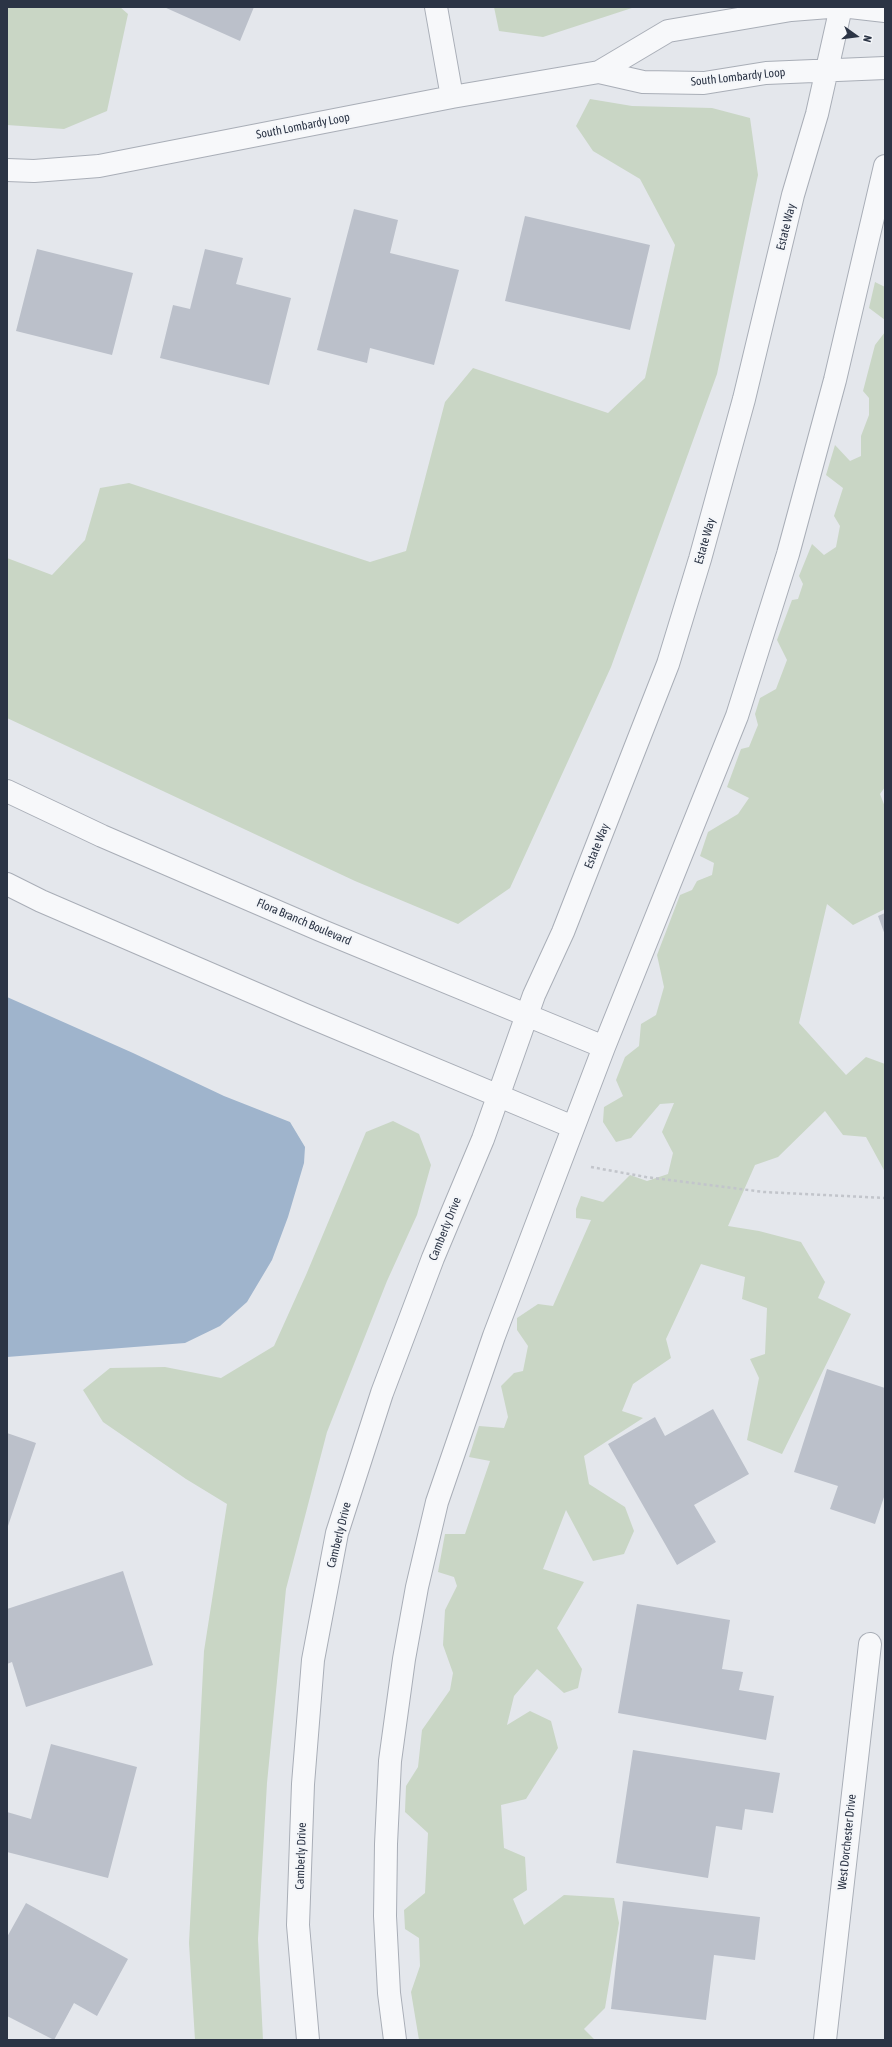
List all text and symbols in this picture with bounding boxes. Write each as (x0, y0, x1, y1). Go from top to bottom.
north arrow (836, 16, 876, 56)
text: N (861, 34, 874, 44)
street label: South Lombardy Loop (690, 65, 786, 89)
street label: South Lombardy Loop (255, 110, 351, 142)
street label: Estate Way (773, 202, 799, 252)
street label: Estate Way (692, 516, 718, 566)
street label: Estate Way (581, 821, 613, 871)
street label: Flora Branch Boulevard (254, 896, 354, 948)
street label: Camberly Drive (426, 1195, 464, 1263)
street label: Camberly Drive (324, 1501, 354, 1569)
street label: West Dorchester Drive (835, 1793, 859, 1891)
street label: Camberly Drive (293, 1822, 309, 1890)

